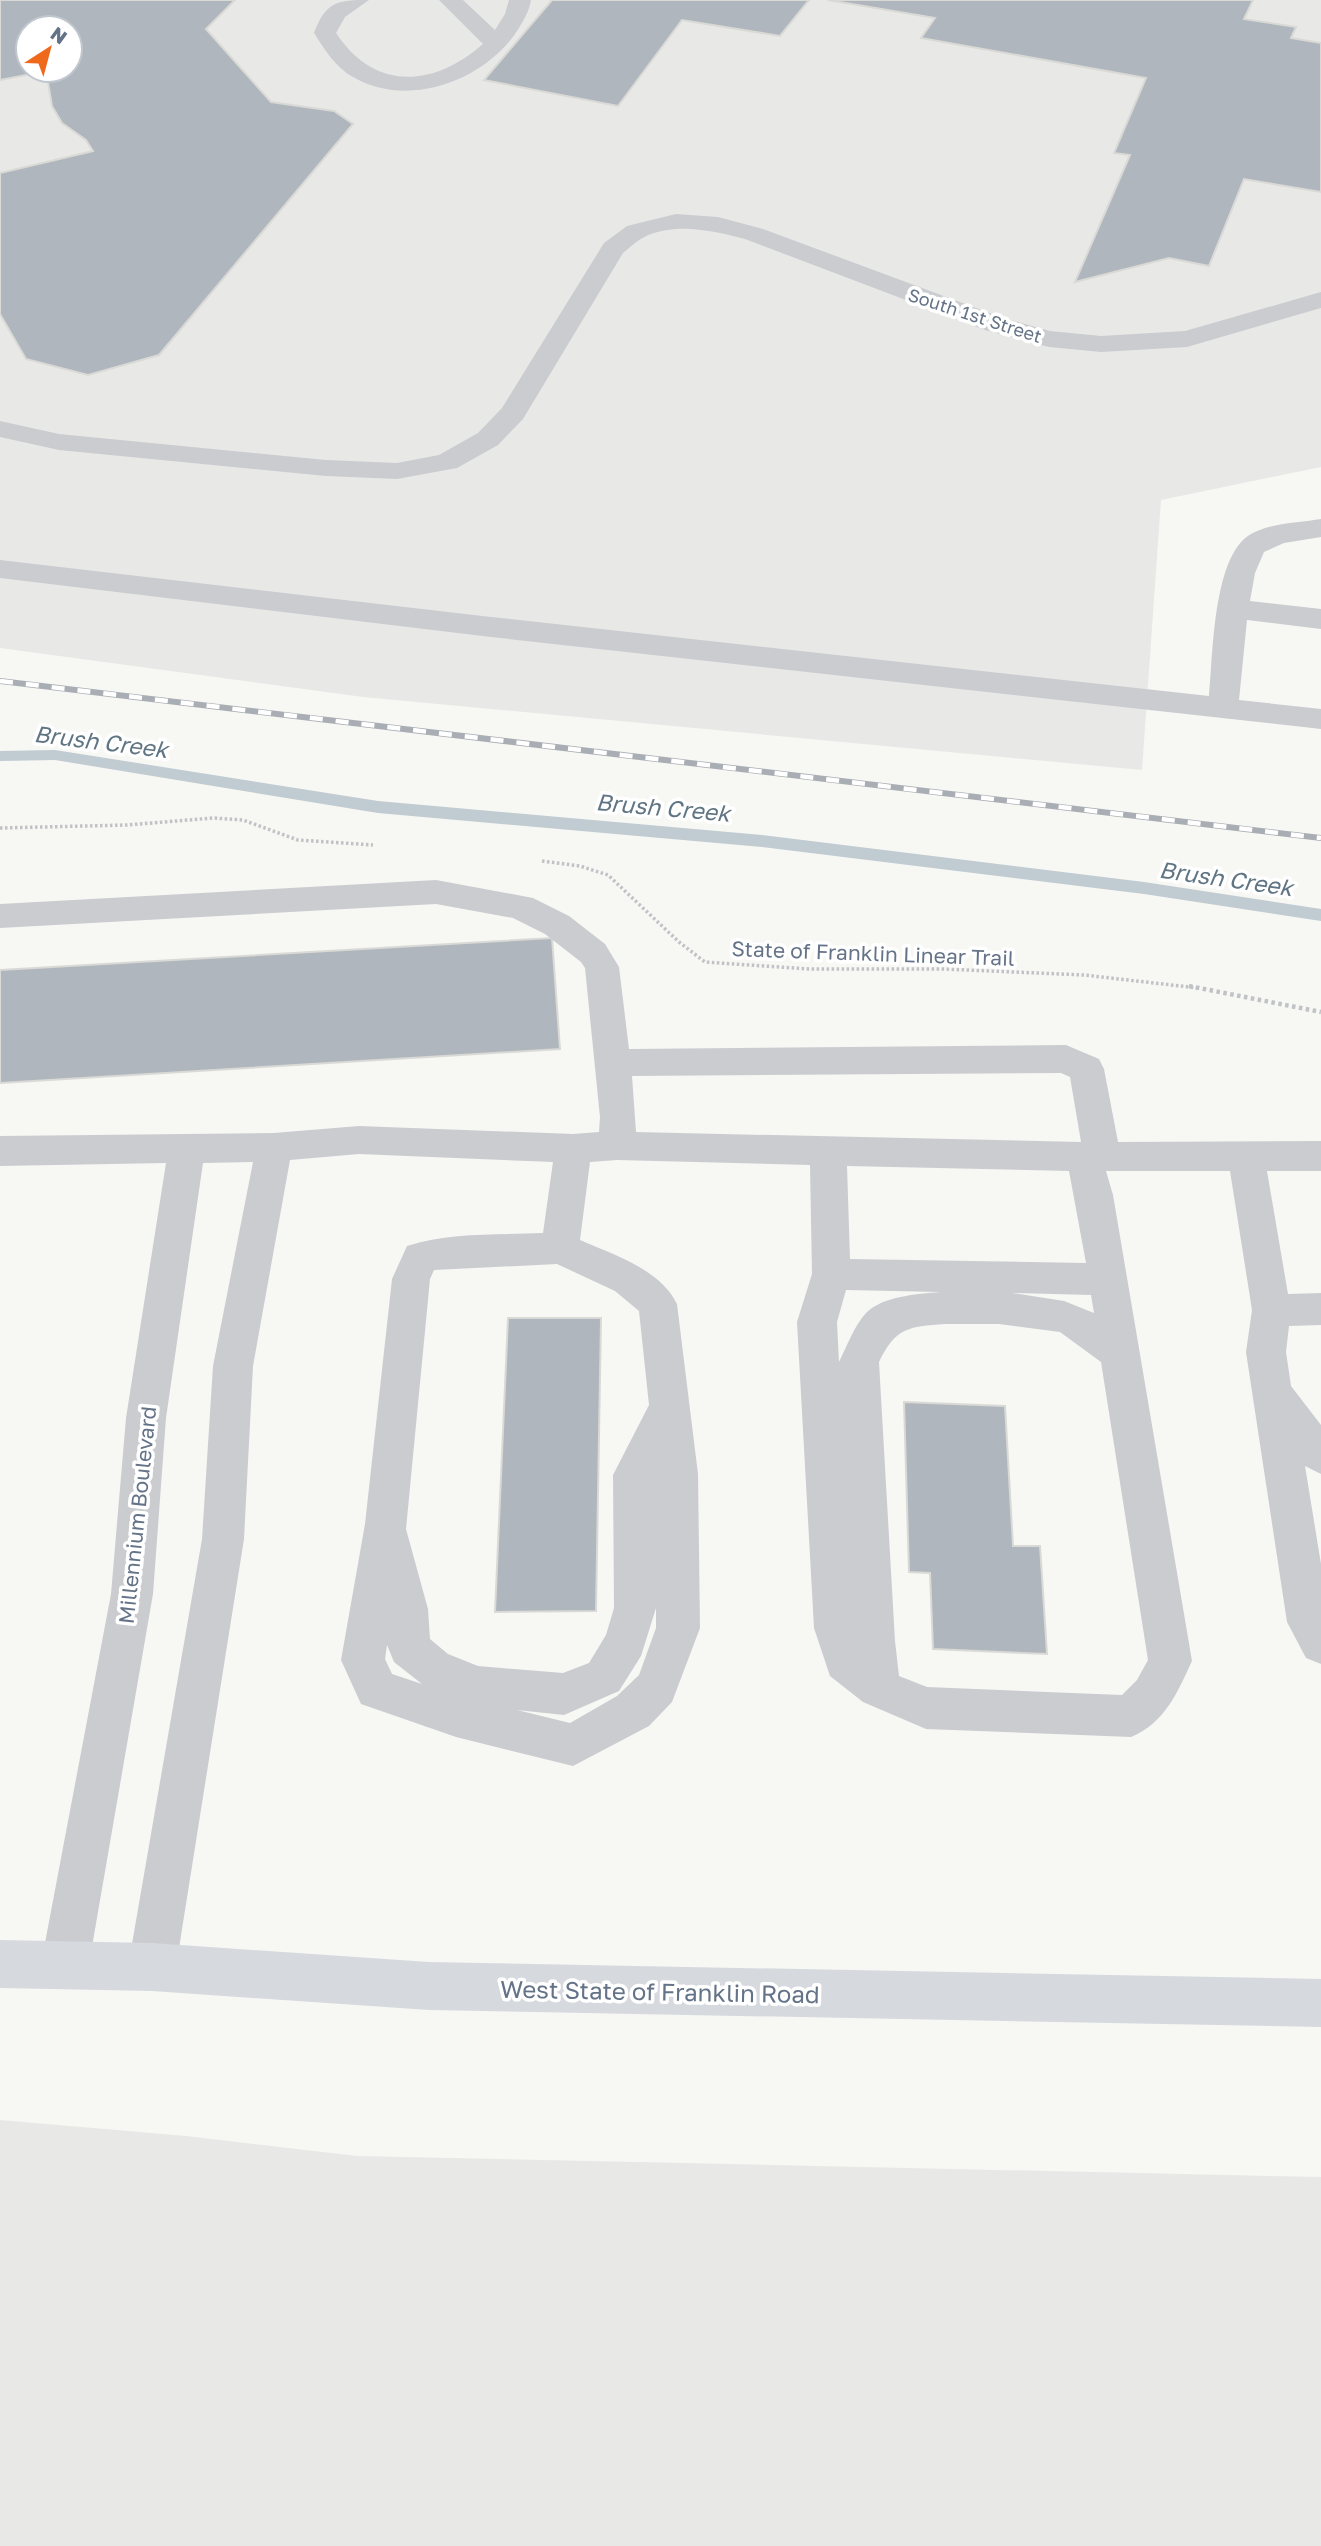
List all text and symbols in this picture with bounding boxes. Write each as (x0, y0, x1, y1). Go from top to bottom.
north arrow (14, 14, 84, 84)
text: N (47, 21, 72, 48)
street label: South 1st Street (905, 283, 1045, 347)
water label: Brush Creek (33, 719, 171, 763)
water label: Brush Creek (595, 787, 733, 827)
water label: Brush Creek (1157, 855, 1296, 901)
street label: State of Franklin Linear Trail (731, 935, 1015, 971)
street label: Millennium Boulevard (113, 1405, 161, 1625)
street label: West State of Franklin Road (500, 1974, 820, 2008)

